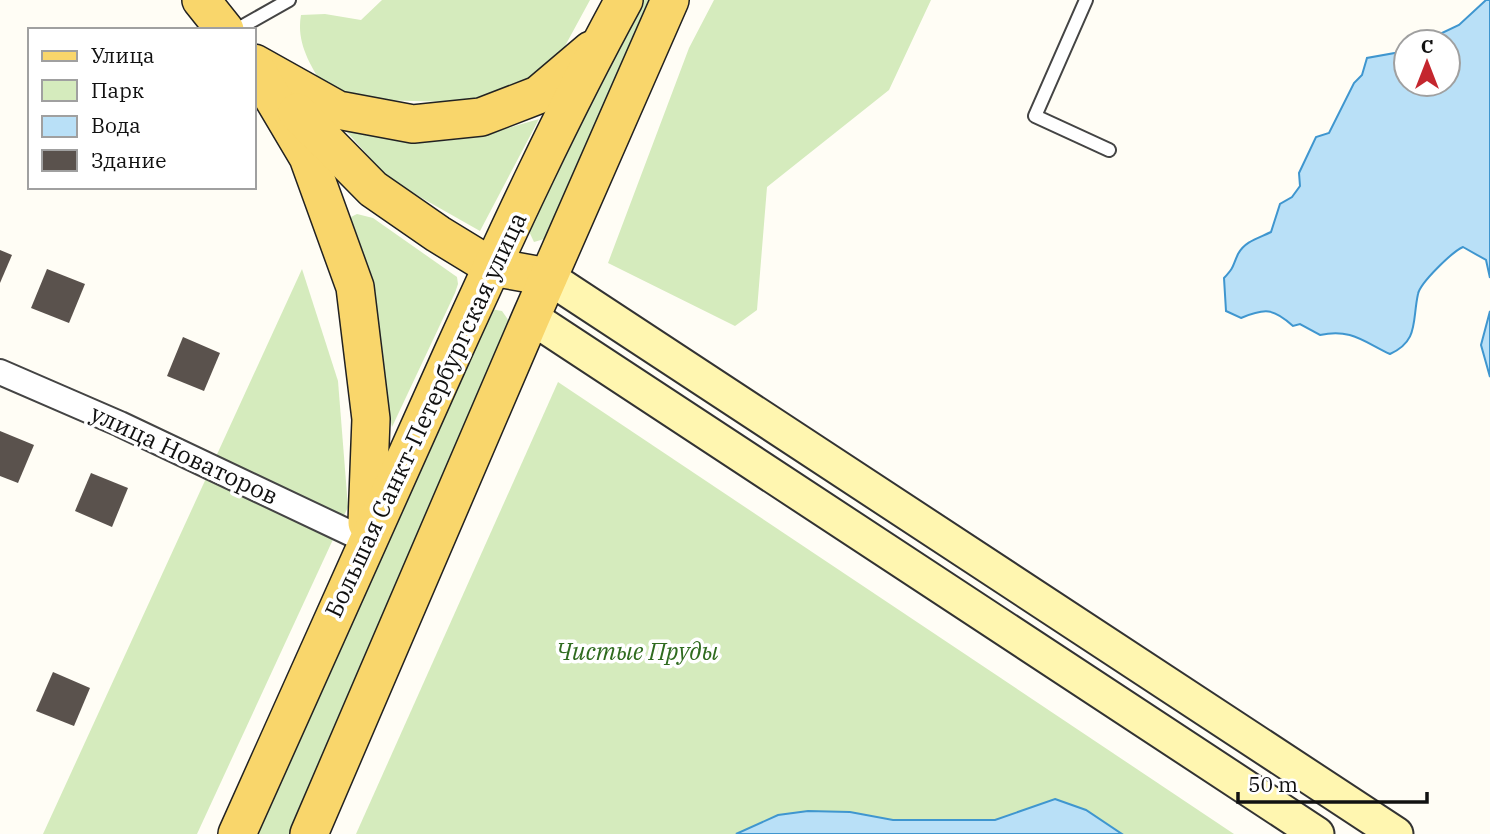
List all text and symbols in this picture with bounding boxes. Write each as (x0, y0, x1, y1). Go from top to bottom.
legend (28, 28, 256, 189)
north arrow (1392, 28, 1462, 98)
text: С (1421, 34, 1433, 58)
text: Улица (91, 41, 155, 69)
text: Парк (91, 76, 144, 104)
text: Вода (91, 111, 141, 139)
text: Здание (91, 146, 166, 174)
street label: Большая Санкт-Петербургская улица (317, 207, 533, 622)
street label: улица Новаторов (86, 397, 283, 512)
park label: Чистые Пруды (556, 635, 718, 667)
scale bar (1238, 760, 1427, 804)
text: 50 m (1248, 770, 1298, 798)

